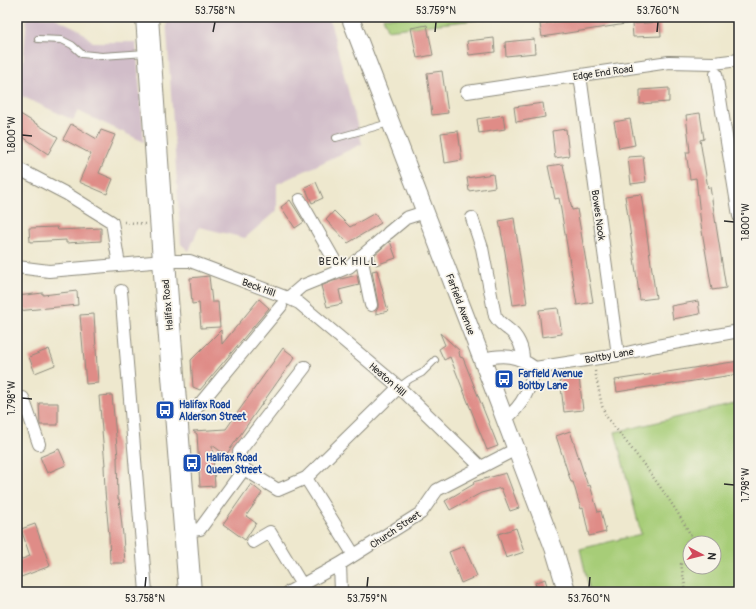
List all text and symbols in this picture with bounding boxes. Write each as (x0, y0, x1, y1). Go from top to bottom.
text: 53.758°N (195, 5, 235, 17)
text: 53.759°N (416, 5, 456, 17)
text: 53.760°N (637, 5, 679, 17)
street label: Edge End Road (572, 63, 634, 83)
text: 1.800°W (6, 116, 18, 154)
street label: Bowes Nook (589, 189, 608, 242)
text: 1.800°W (740, 203, 752, 241)
district label: BECK HILL (318, 255, 378, 268)
street label: Farfield Avenue (443, 272, 477, 337)
street label: Beck Hill (240, 276, 277, 300)
street label: Halifax Road (160, 279, 176, 331)
street label: Boltby Lane (584, 346, 635, 366)
street label: Heaton Hill (366, 360, 408, 399)
bus stop icon: Farfield Avenue Boltby Lane (493, 368, 515, 390)
place label: Farfield Avenue Boltby Lane (518, 368, 584, 392)
text: 1.798°W (6, 380, 18, 415)
bus stop icon: Halifax Road Alderson Street (154, 399, 176, 421)
place label: Halifax Road Alderson Street (179, 399, 247, 423)
bus stop icon: Halifax Road Queen Street (181, 452, 203, 474)
place label: Halifax Road Queen Street (206, 452, 263, 476)
text: 1.798°W (740, 467, 752, 502)
street label: Church Street (368, 508, 424, 551)
north arrow (682, 535, 722, 575)
text: N (704, 552, 718, 561)
text: 53.758°N (125, 593, 165, 605)
text: 53.759°N (347, 593, 387, 605)
text: 53.760°N (568, 593, 610, 605)

